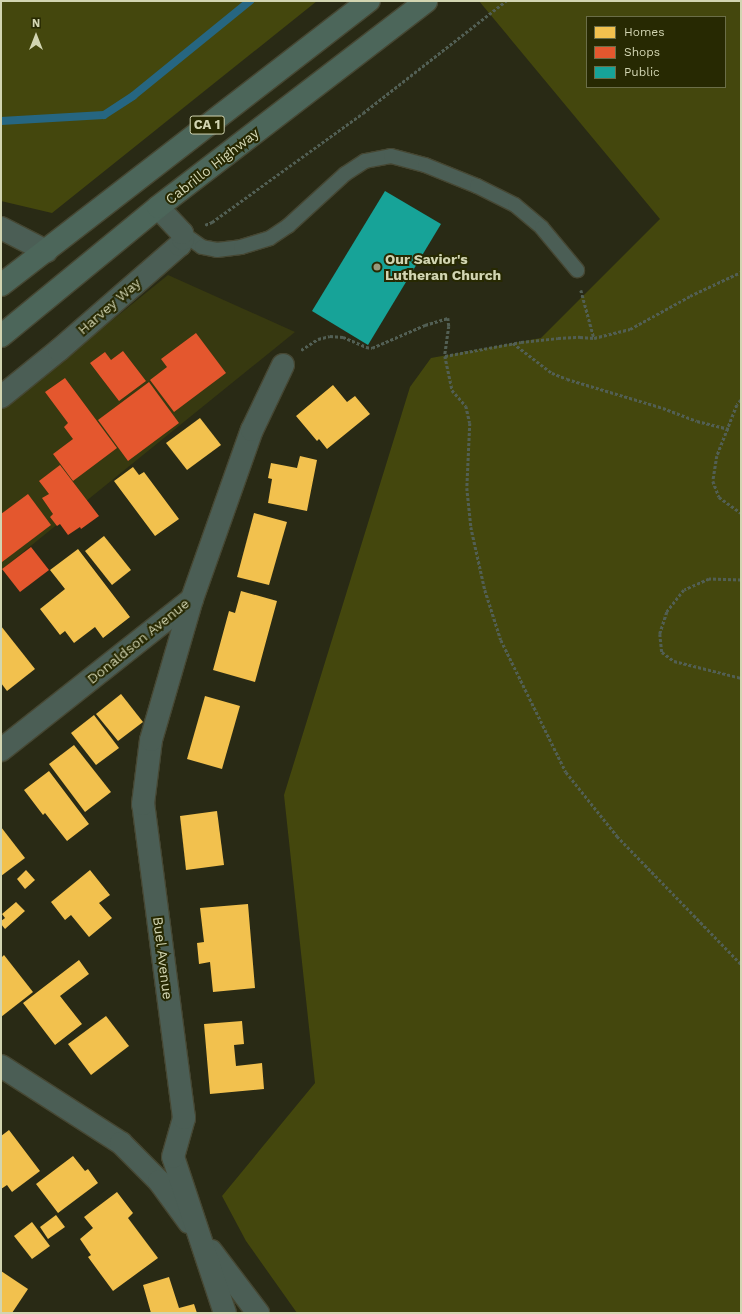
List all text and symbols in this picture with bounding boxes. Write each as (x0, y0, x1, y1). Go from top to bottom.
north arrow (16, 16, 56, 56)
legend (586, 16, 726, 88)
text: N (32, 17, 40, 30)
text: Homes (624, 25, 665, 39)
text: Shops (624, 45, 660, 59)
text: Public (624, 65, 660, 79)
road number: CA 1 (189, 114, 225, 136)
street label: Cabrillo Highway (162, 124, 262, 208)
place label: Our Savior's Lutheran Church (385, 251, 501, 284)
marker: Our Savior's Lutheran Church (372, 262, 382, 272)
street label: Harvey Way (74, 274, 144, 338)
street label: Donaldson Avenue (83, 595, 193, 687)
street label: Buel Avenue (150, 915, 176, 1001)

